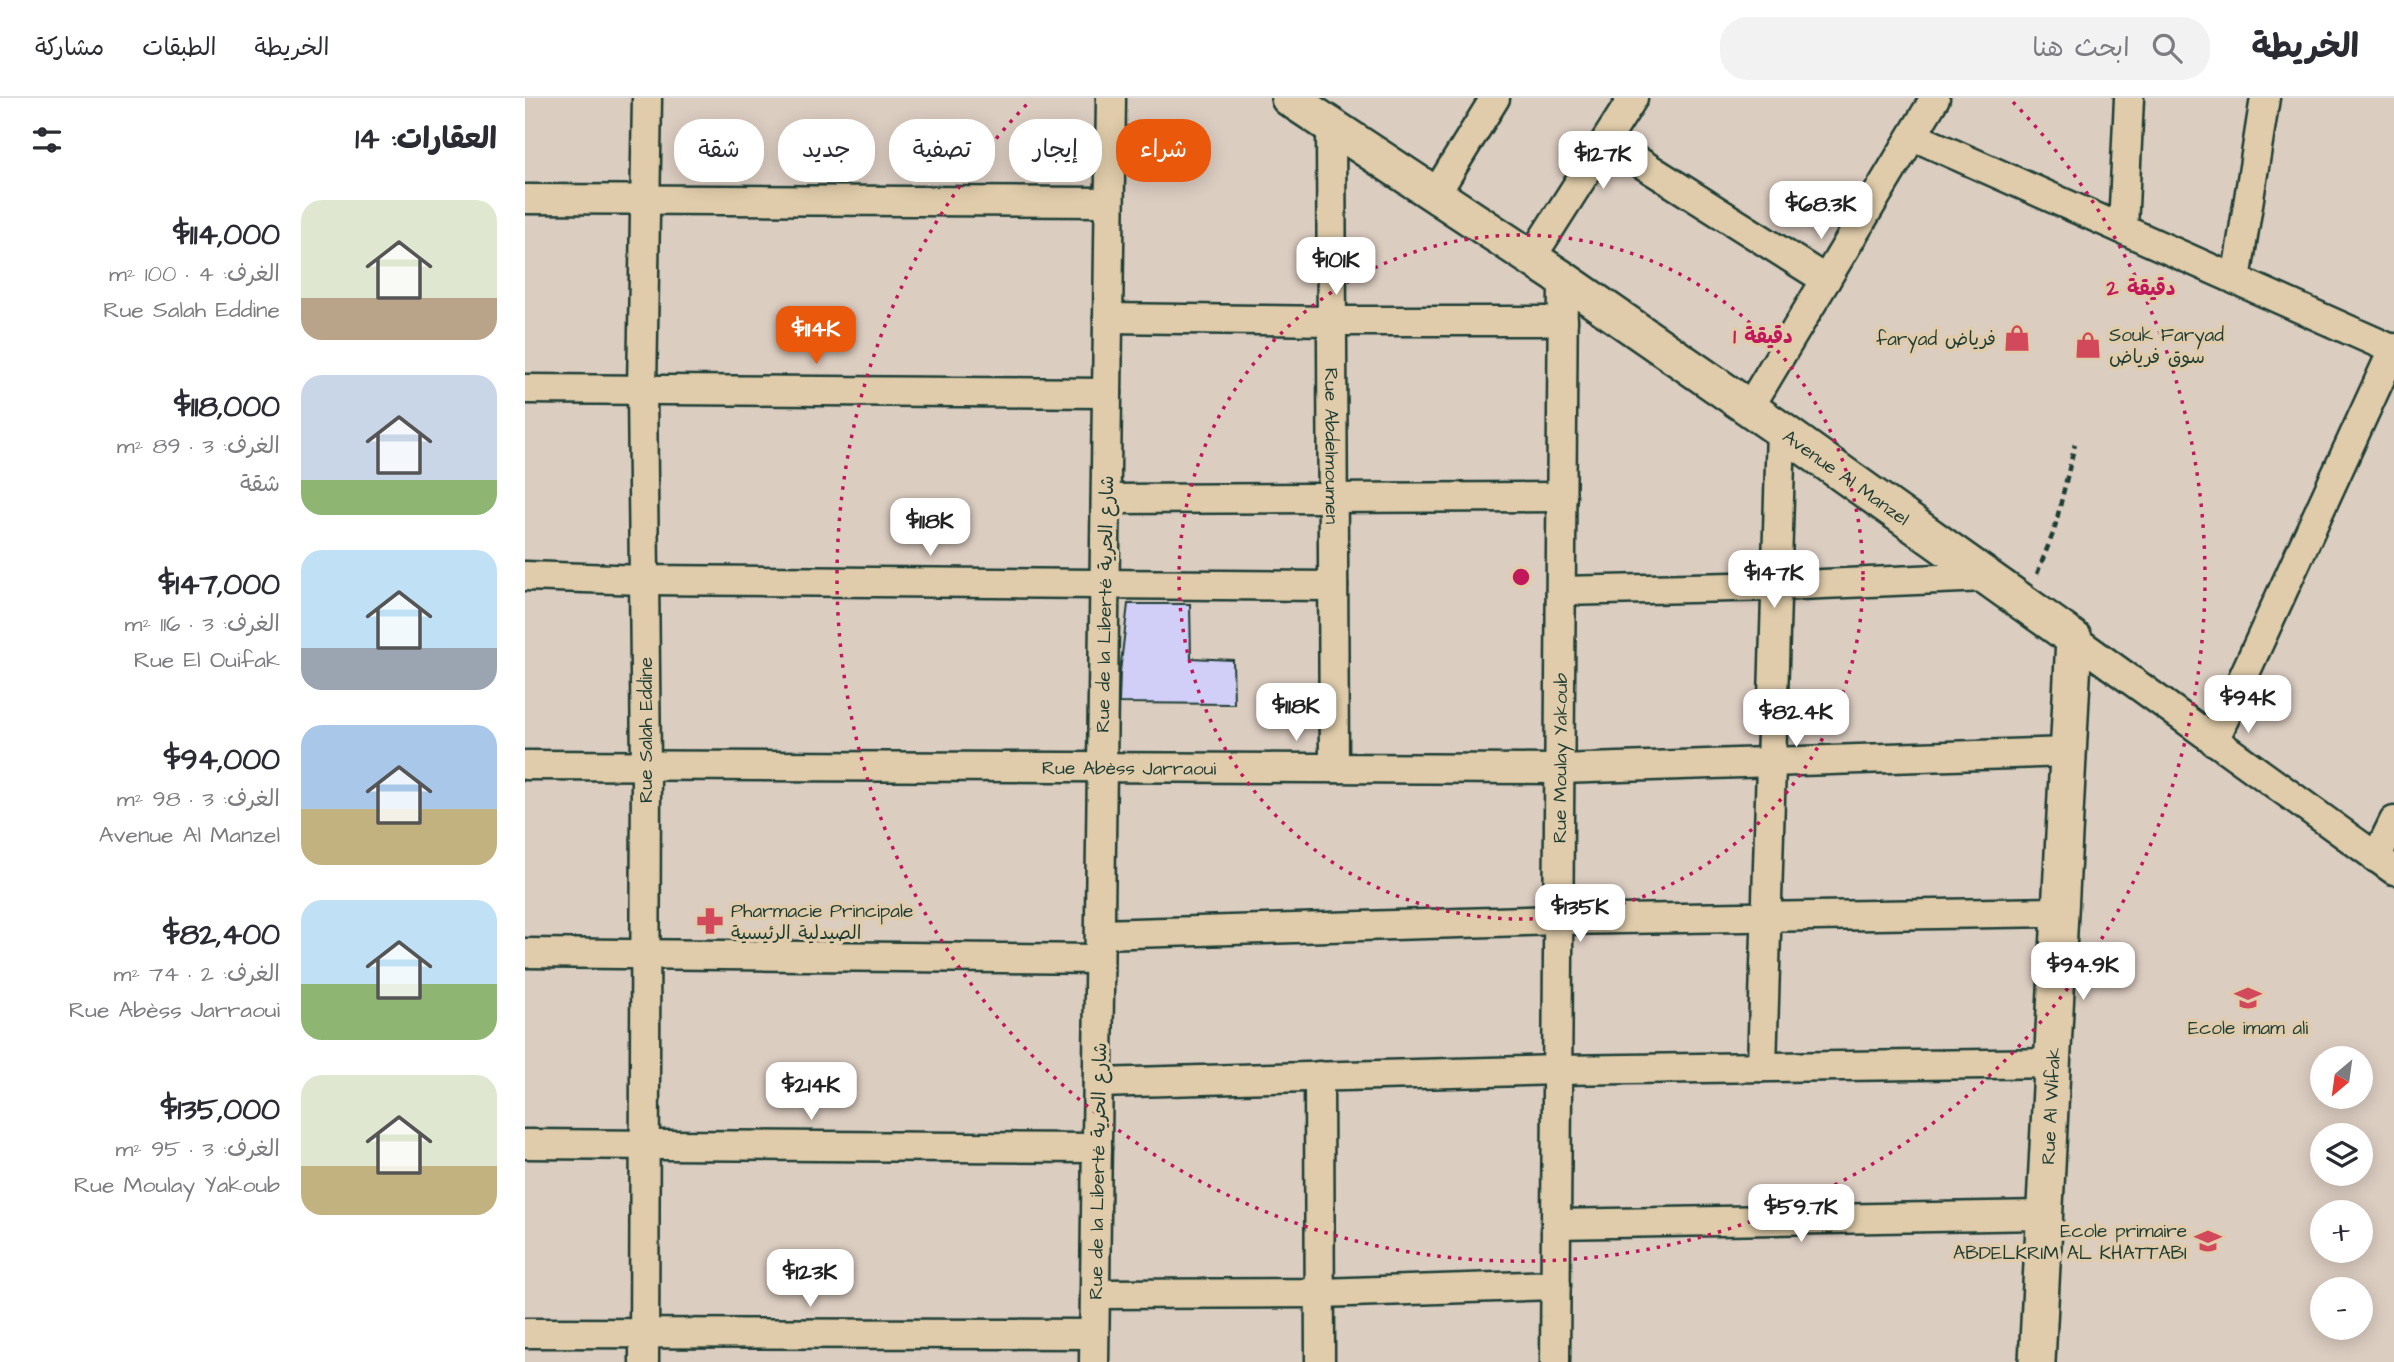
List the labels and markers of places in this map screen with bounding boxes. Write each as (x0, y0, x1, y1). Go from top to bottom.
pin: $127K (1554, 132, 1652, 191)
pin: $68.3K (1764, 181, 1878, 241)
pin: $101K (1287, 238, 1385, 297)
pin: $114K (767, 306, 865, 366)
place label: Souk Faryad سوق فرياض (2109, 322, 2224, 371)
shop icon: faryad فرياض (2002, 323, 2032, 353)
place label: faryad فرياض (1876, 326, 1996, 354)
shop icon: Souk Faryad سوق فرياض (2073, 330, 2103, 360)
pin: $118K (881, 498, 979, 558)
pin: $147K (1725, 550, 1823, 610)
centre of rings (1509, 565, 1533, 589)
pin: $94K (2207, 676, 2289, 735)
pin: $118K (1247, 684, 1345, 743)
pin: $82.4K (1739, 690, 1853, 749)
pin: $135K (1531, 884, 1629, 944)
place label: Pharmacie Principale الصيدلية الرئيسية (731, 898, 913, 947)
pharmacy icon: Pharmacie Principale الصيدلية الرئيسية (695, 906, 725, 936)
pin: $94.9K (2026, 942, 2140, 1002)
school or university icon: Ecole imam ali (2233, 983, 2263, 1013)
place label: Ecole imam ali (2188, 1015, 2308, 1042)
pin: $214K (762, 1062, 860, 1122)
pin: $59.7K (1744, 1184, 1858, 1244)
place label: Ecole primaire ABDELKRIM AL KHATTABI (1953, 1218, 2187, 1267)
school or university icon: Ecole primaire ABDELKRIM AL KHATTABI (2193, 1226, 2223, 1256)
pin: $123K (761, 1250, 859, 1309)

